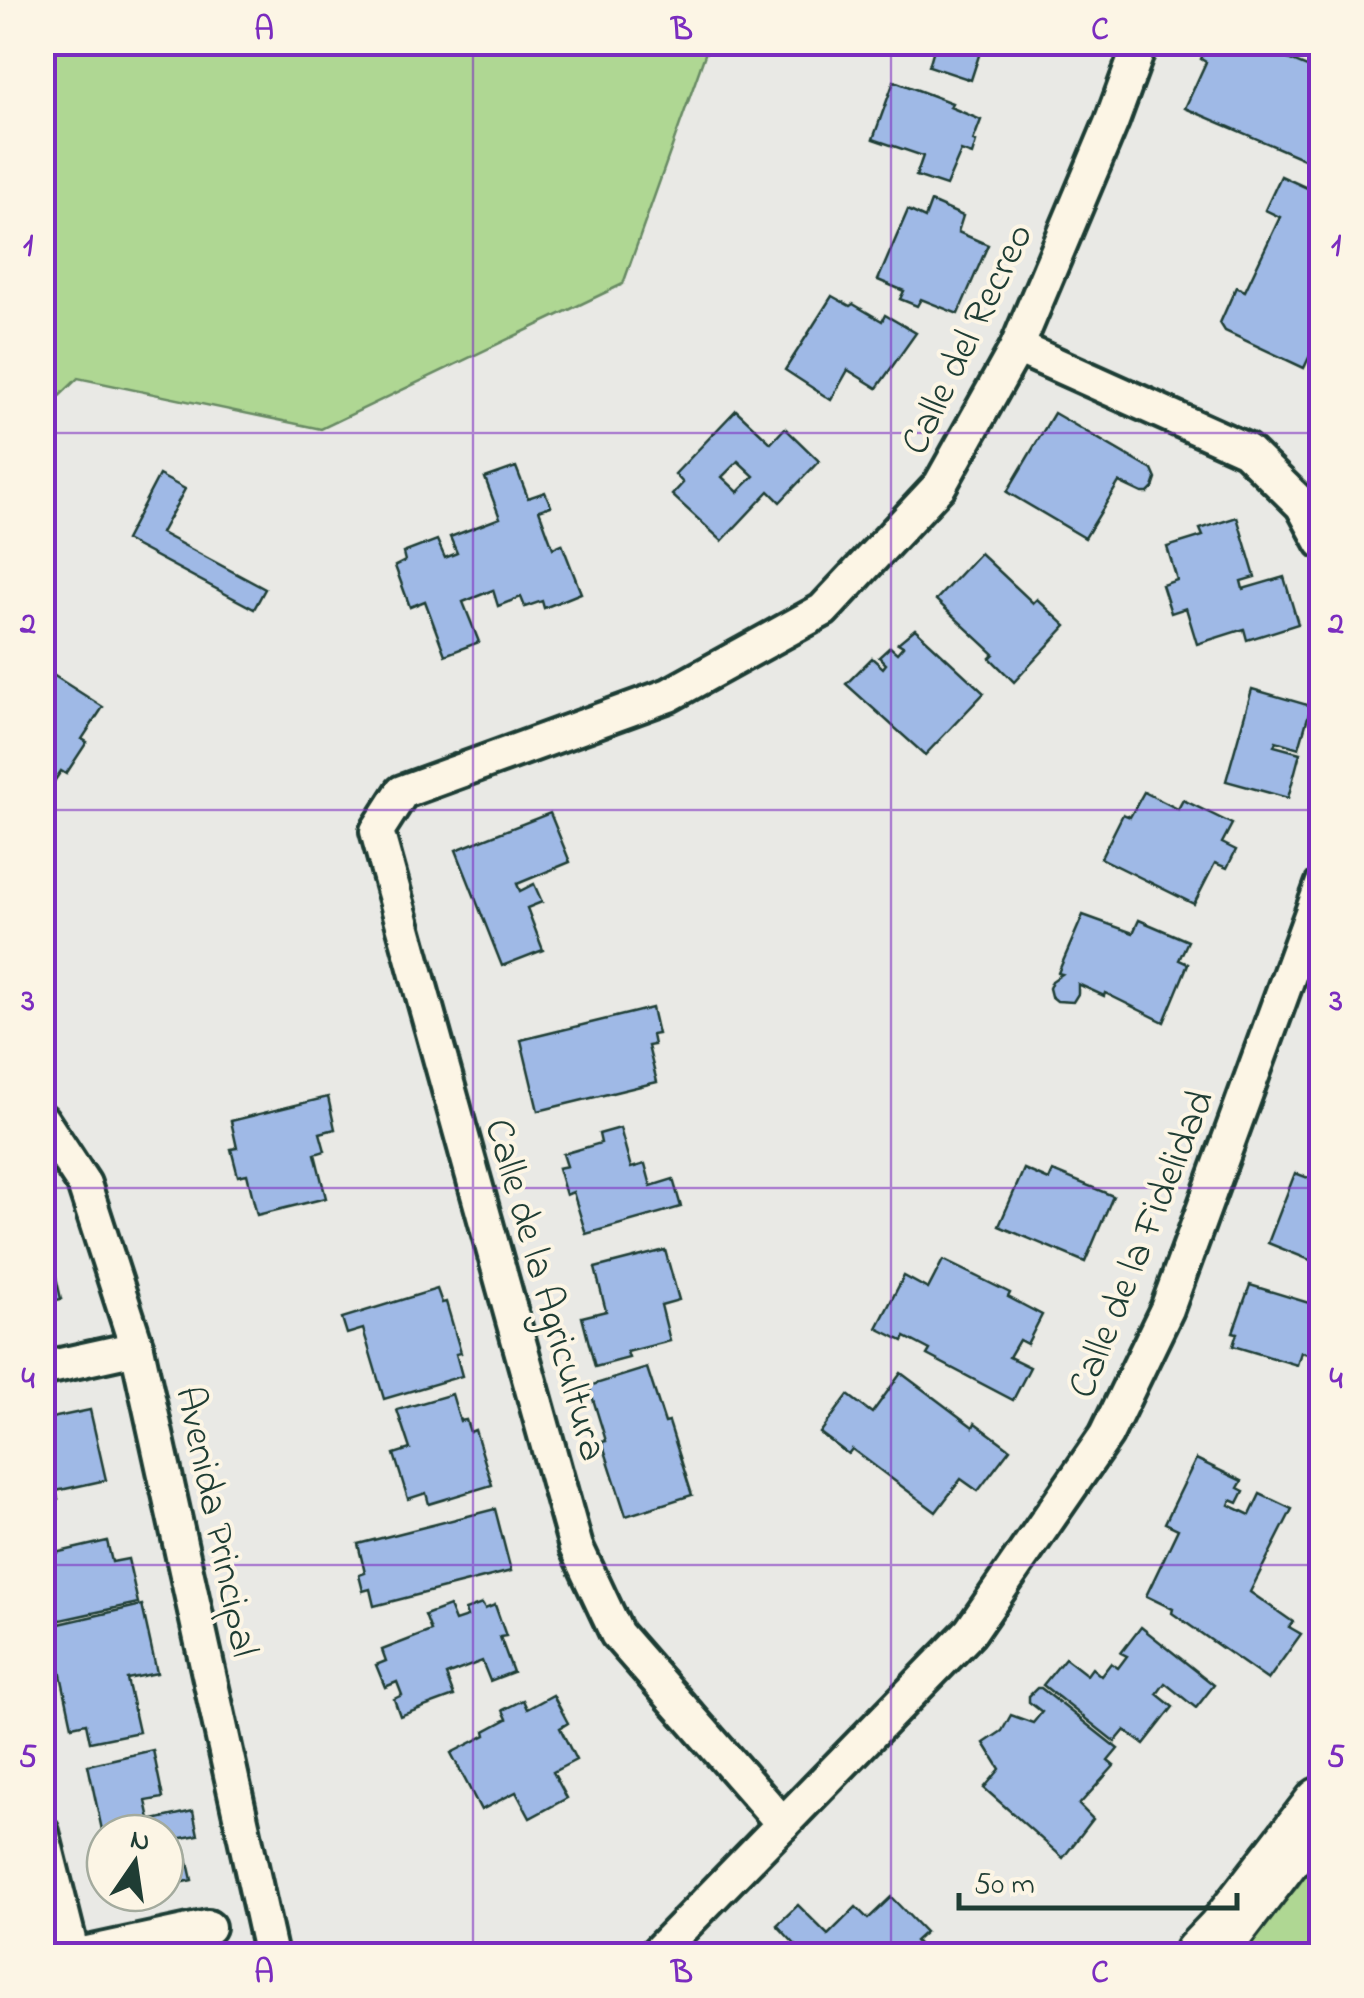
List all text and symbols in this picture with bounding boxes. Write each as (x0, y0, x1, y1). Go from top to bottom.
text: A (254, 8, 274, 55)
text: B (669, 8, 693, 55)
text: C (1091, 8, 1109, 55)
street label: Calle del Recreo (888, 214, 1051, 466)
text: 1 (23, 224, 33, 271)
text: 1 (1331, 224, 1341, 271)
text: 2 (19, 602, 36, 649)
text: 2 (1327, 602, 1344, 649)
text: 3 (20, 979, 35, 1026)
text: 3 (1328, 979, 1343, 1026)
street label: Calle de la Fidelidad (1054, 1082, 1232, 1408)
street label: Calle de la Agricultura (467, 1112, 621, 1468)
text: 4 (21, 1357, 35, 1404)
text: 4 (1329, 1357, 1343, 1404)
street label: Avenida Principal (157, 1381, 272, 1663)
text: 5 (19, 1735, 37, 1782)
text: 5 (1327, 1735, 1345, 1782)
north arrow (85, 1813, 185, 1913)
text: N (126, 1820, 154, 1864)
scale bar (959, 1848, 1236, 1910)
text: 50 m (974, 1864, 1035, 1908)
text: A (254, 1951, 274, 1998)
text: B (669, 1951, 693, 1998)
text: C (1091, 1951, 1109, 1998)

